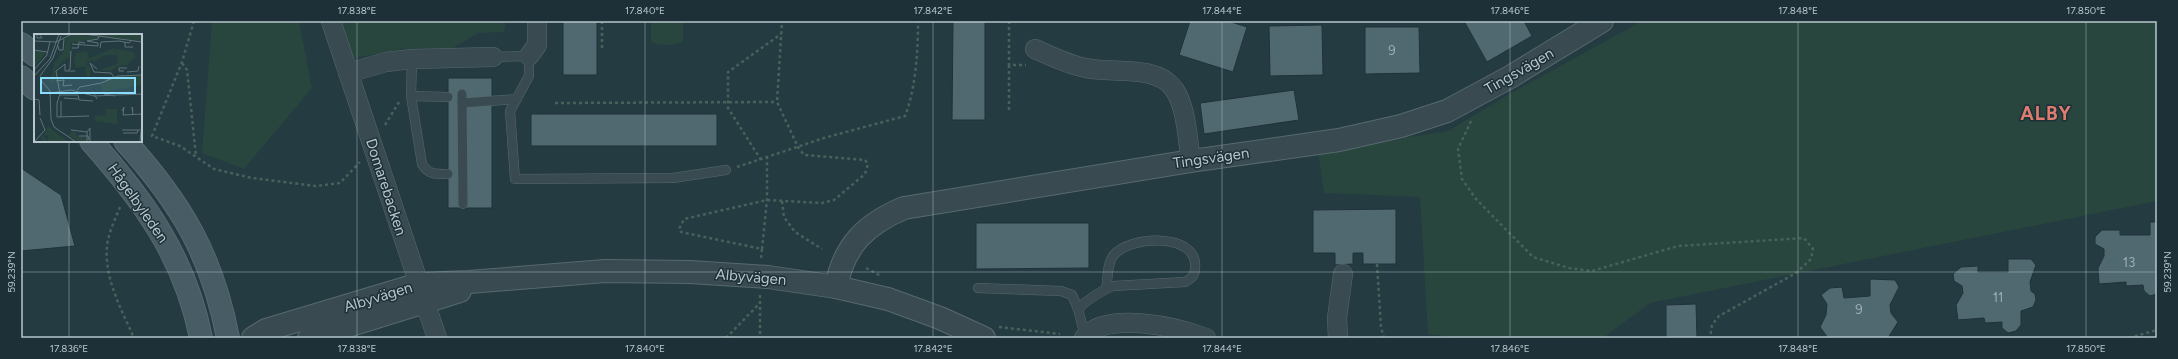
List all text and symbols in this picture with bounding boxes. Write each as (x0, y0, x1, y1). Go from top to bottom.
text: 17.836°E (50, 4, 88, 17)
text: 17.838°E (338, 4, 377, 17)
text: 17.840°E (625, 4, 665, 17)
text: 17.842°E (913, 4, 953, 17)
text: 17.844°E (1202, 4, 1242, 17)
text: 17.846°E (1490, 4, 1530, 17)
text: 17.848°E (1778, 4, 1818, 17)
text: 17.850°E (2066, 4, 2106, 17)
inset map (34, 34, 142, 142)
house number: 9 (1388, 43, 1396, 58)
street label: Tingsvägen (1481, 44, 1557, 98)
district label: ALBY (2020, 102, 2072, 125)
street label: Domarebacken (362, 136, 410, 238)
street label: Tingsvägen (1172, 144, 1250, 172)
street label: Hågelbyleden (104, 160, 172, 246)
text: 59.239°N (5, 251, 18, 293)
text: 59.239°N (2161, 251, 2174, 293)
house number: 13 (2123, 255, 2135, 270)
street label: Albyvägen (715, 265, 787, 289)
street label: Albyvägen (342, 278, 414, 316)
house number: 11 (1993, 290, 2003, 305)
house number: 9 (1855, 302, 1863, 317)
text: 17.836°E (50, 342, 88, 355)
text: 17.838°E (338, 342, 377, 355)
text: 17.840°E (625, 342, 665, 355)
text: 17.842°E (913, 342, 953, 355)
text: 17.844°E (1202, 342, 1242, 355)
text: 17.846°E (1490, 342, 1530, 355)
text: 17.848°E (1778, 342, 1818, 355)
text: 17.850°E (2066, 342, 2106, 355)

